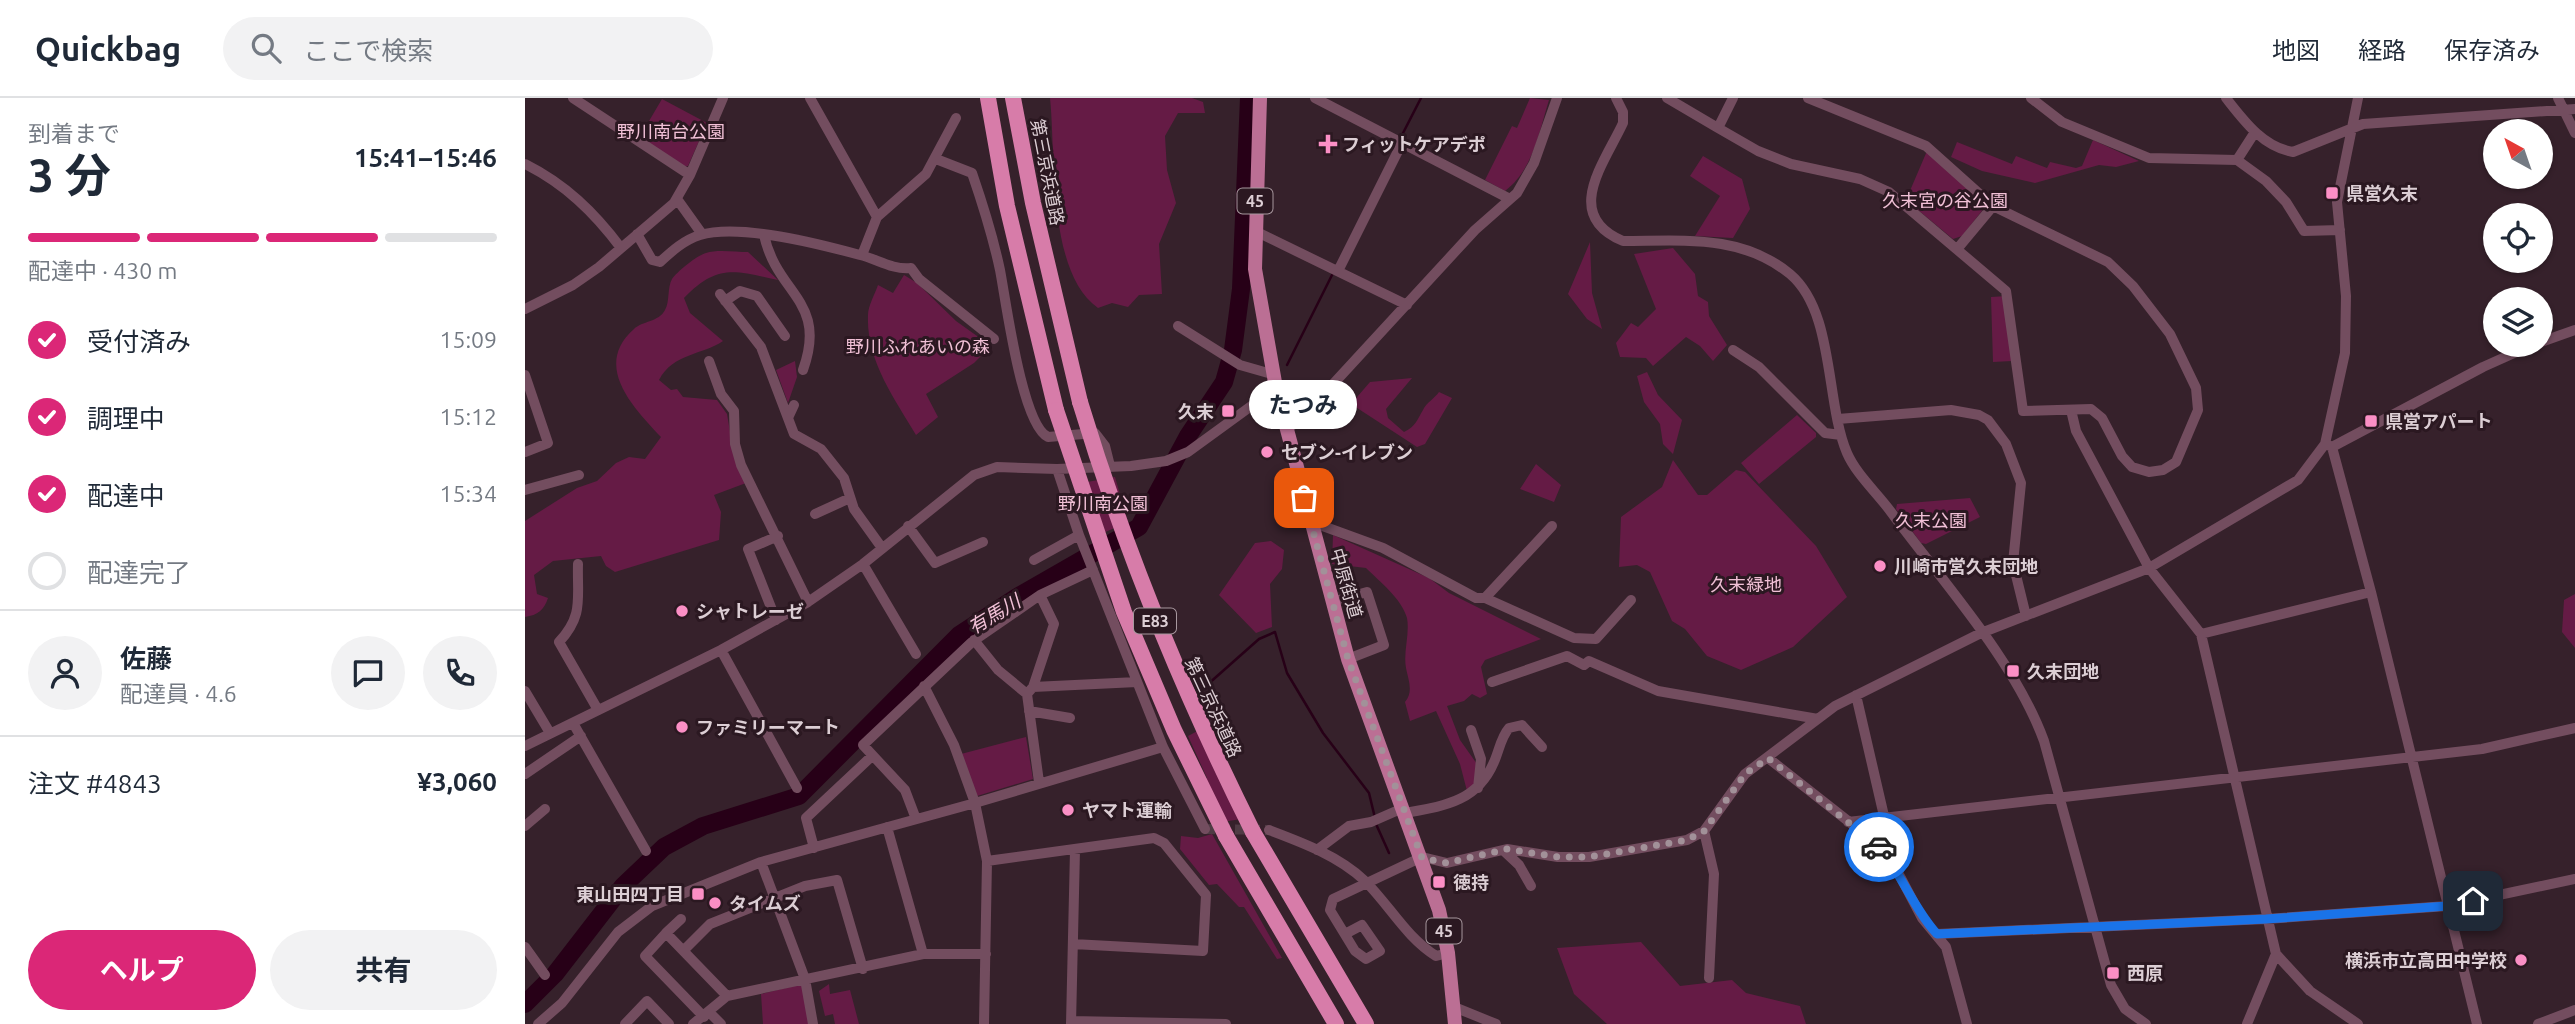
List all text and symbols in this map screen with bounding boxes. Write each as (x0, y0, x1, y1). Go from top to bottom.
search box (223, 17, 713, 80)
icon: search (247, 29, 285, 67)
text: Quickbag (35, 30, 181, 67)
text: ここで検索 (303, 36, 433, 65)
text: 地図 (2272, 37, 2320, 64)
text: 経路 (2358, 37, 2406, 64)
text: 保存済み (2444, 37, 2540, 64)
street label: 第三京浜道路 (1028, 117, 1068, 227)
north arrow (2483, 119, 2553, 189)
map controls (2483, 119, 2553, 357)
text: 到着まで (28, 121, 120, 146)
park label: 野川南台公園 (617, 121, 725, 141)
place label: フィットケアデポ (1342, 134, 1486, 154)
marker: フィットケアデポ (1320, 136, 1336, 152)
text: 15:41–15:46 (354, 143, 497, 172)
text: 3 分 (28, 149, 111, 201)
place label: 県営久末 (2346, 183, 2418, 203)
marker: 県営久末 (2324, 185, 2340, 201)
road number: 45 (1237, 188, 1273, 214)
park label: 久末宮の谷公園 (1882, 190, 2008, 210)
button: locate (2483, 203, 2553, 273)
text: 配達中 · 430 m (28, 258, 177, 283)
button: layers (2483, 287, 2553, 357)
icon: check (28, 321, 66, 359)
text: 受付済み (87, 327, 191, 356)
text: 15:09 (439, 327, 497, 352)
park label: 野川ふれあいの森 (846, 336, 990, 356)
callout: たつみ (1250, 379, 1358, 428)
text: たつみ (1269, 392, 1338, 417)
icon: check (28, 398, 66, 436)
place label: 久末 (1178, 401, 1214, 421)
marker: 久末 (1220, 403, 1236, 419)
text: 調理中 (87, 404, 165, 433)
text: 15:12 (439, 404, 497, 429)
place label: 県営アパート (2385, 411, 2493, 431)
marker: 県営アパート (2363, 413, 2379, 429)
place label: セブン-イレブン (1281, 442, 1413, 462)
marker: セブン-イレブン (1259, 444, 1275, 460)
pin (1274, 468, 1334, 528)
icon: check (28, 475, 66, 513)
icon: bag (1285, 479, 1323, 517)
text: 配達中 (87, 481, 165, 510)
text: 15:34 (439, 481, 497, 506)
park label: 野川南公園 (1058, 493, 1148, 513)
park label: 久末公園 (1895, 510, 1967, 530)
street label: 中原街道 (1327, 546, 1367, 620)
place label: 川崎市営久末団地 (1894, 556, 2038, 576)
text: 配達完了 (87, 558, 191, 587)
marker: 川崎市営久末団地 (1872, 558, 1888, 574)
park label: 久末緑地 (1710, 574, 1782, 594)
water label: 有馬川 (964, 589, 1026, 638)
place label: シャトレーゼ (696, 601, 804, 621)
marker: シャトレーゼ (674, 603, 690, 619)
road number: E83 (1134, 608, 1176, 634)
button: person (28, 636, 102, 710)
button: chat (331, 636, 405, 710)
button: phone (423, 636, 497, 710)
text: 佐藤 (120, 644, 172, 673)
street label: 第三京浜道路 (1182, 654, 1246, 760)
place label: 久末団地 (2027, 661, 2099, 681)
marker: 久末団地 (2005, 663, 2021, 679)
text: 配達員 · 4.6 (120, 681, 237, 706)
place label: ファミリーマート (696, 717, 840, 737)
marker: ファミリーマート (674, 719, 690, 735)
text: ¥3,060 (417, 767, 497, 796)
text: 注文 #4843 (28, 769, 162, 798)
place label: ヤマト運輸 (1082, 800, 1172, 820)
marker: ヤマト運輸 (1060, 802, 1076, 818)
courier (1844, 812, 1914, 882)
icon: car (1860, 828, 1898, 866)
pin (2443, 871, 2503, 931)
place label: 徳持 (1453, 872, 1489, 892)
marker: 徳持 (1431, 874, 1447, 890)
icon: home (2454, 882, 2492, 920)
place label: 東山田四丁目 (576, 884, 684, 904)
marker: 東山田四丁目 (690, 886, 706, 902)
place label: タイムズ (729, 893, 801, 913)
marker: タイムズ (707, 895, 723, 911)
road number: 45 (1427, 918, 1461, 944)
button: ヘルプ (28, 930, 256, 1010)
button: 共有 (270, 930, 497, 1010)
place label: 横浜市立高田中学校 (2345, 950, 2507, 970)
marker: 横浜市立高田中学校 (2513, 952, 2529, 968)
place label: 西原 (2127, 963, 2163, 983)
marker: 西原 (2105, 965, 2121, 981)

